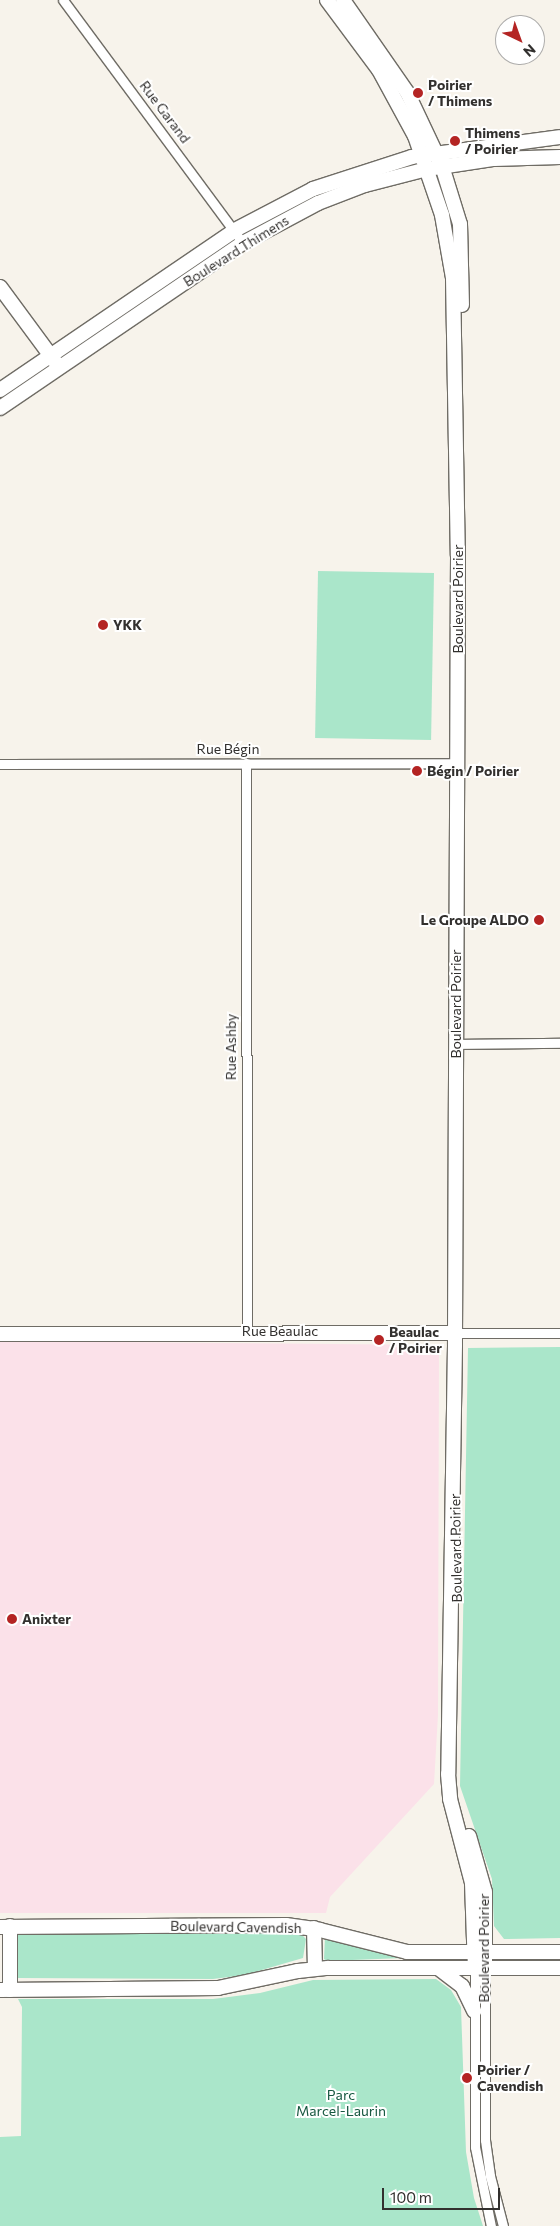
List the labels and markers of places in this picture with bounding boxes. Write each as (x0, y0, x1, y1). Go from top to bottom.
place label: Poirier / Thimens (428, 77, 492, 110)
marker: Poirier / Thimens (412, 87, 424, 99)
place label: Thimens / Poirier (465, 125, 520, 158)
marker: Thimens / Poirier (449, 135, 461, 147)
place label: YKK (113, 617, 142, 633)
marker: YKK (97, 619, 109, 631)
place label: Bégin / Poirier (427, 763, 519, 779)
marker: Bégin / Poirier (411, 765, 423, 777)
place label: Le Groupe ALDO (421, 912, 529, 928)
marker: Le Groupe ALDO (533, 914, 545, 926)
place label: Beaulac / Poirier (389, 1324, 442, 1356)
marker: Beaulac / Poirier (373, 1334, 385, 1346)
place label: Anixter (22, 1611, 71, 1627)
marker: Anixter (6, 1613, 18, 1625)
place label: Poirier / Cavendish (477, 2062, 543, 2094)
marker: Poirier / Cavendish (461, 2072, 473, 2084)

